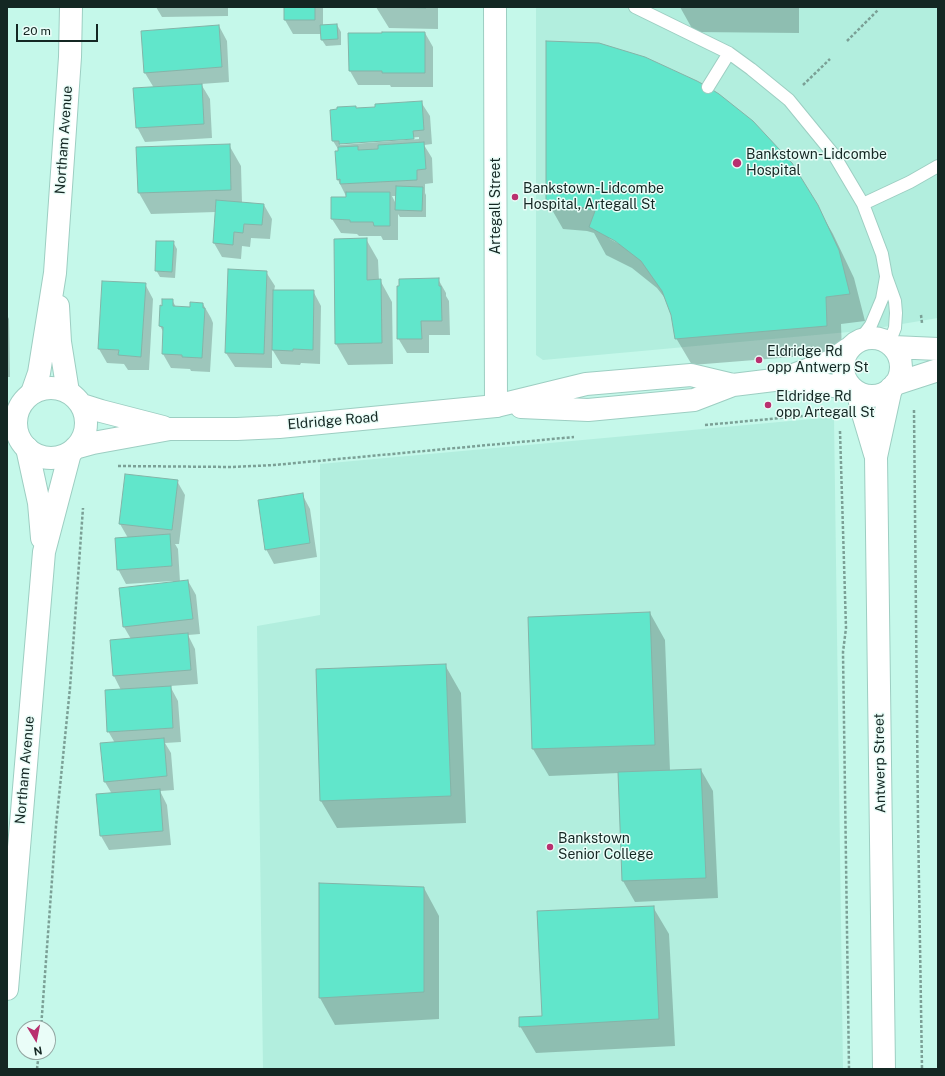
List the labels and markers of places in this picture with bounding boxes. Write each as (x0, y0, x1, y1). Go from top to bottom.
place label: Bankstown-Lidcombe Hospital (746, 147, 887, 180)
marker: Bankstown-Lidcombe Hospital (731, 157, 743, 169)
place label: Bankstown-Lidcombe Hospital, Artegall St (523, 181, 664, 214)
marker: Bankstown-Lidcombe Hospital, Artegall St (510, 192, 520, 202)
place label: Eldridge Rd opp Antwerp St (767, 344, 869, 376)
marker: Eldridge Rd opp Antwerp St (754, 355, 764, 365)
place label: Eldridge Rd opp Artegall St (776, 389, 875, 422)
marker: Eldridge Rd opp Artegall St (763, 400, 773, 410)
place label: Bankstown Senior College (558, 831, 653, 864)
marker: Bankstown Senior College (545, 842, 555, 852)

